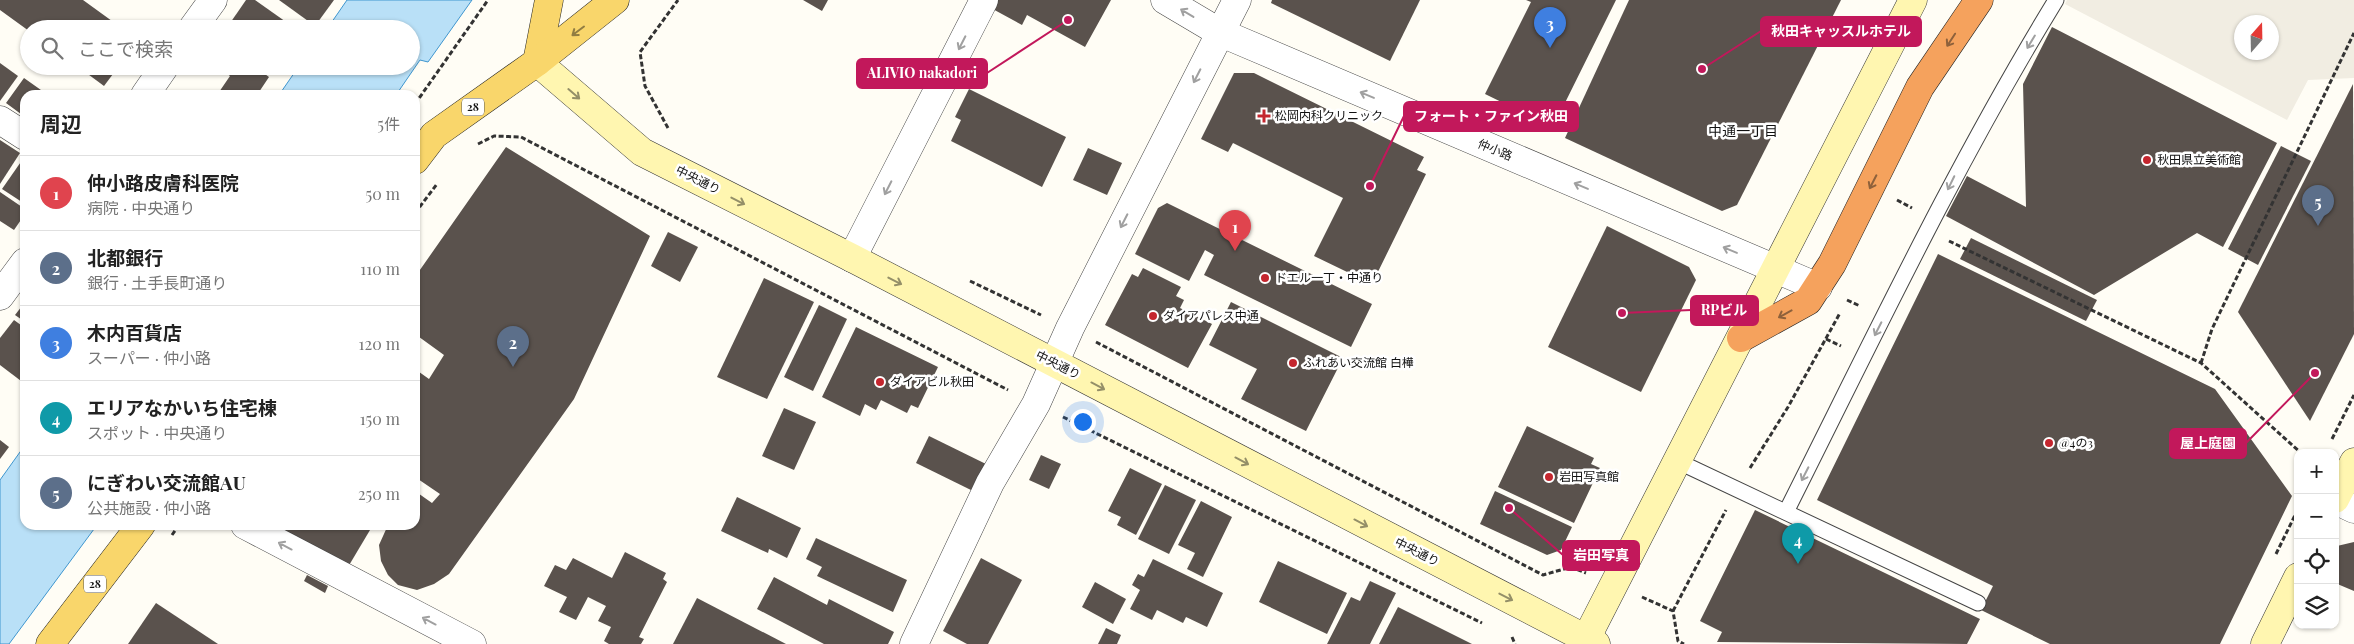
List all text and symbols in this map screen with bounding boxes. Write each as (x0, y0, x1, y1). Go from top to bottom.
pin: 3 (1534, 7, 1566, 48)
one-way arrow (1181, 8, 1195, 18)
north arrow (2234, 15, 2279, 60)
callout: 秋田キャッスルホテル (1761, 17, 1921, 46)
search box (20, 20, 420, 75)
text: 秋田キャッスルホテル (1771, 21, 1911, 40)
one-way arrow (571, 26, 585, 36)
one-way arrow (1946, 32, 1956, 46)
icon: search (38, 34, 66, 62)
one-way arrow (2025, 34, 2035, 48)
text: ここで検索 (78, 35, 173, 61)
one-way arrow (957, 36, 967, 51)
callout: ALIVIO nakadori (857, 59, 987, 88)
text: ALIVIO nakadori (866, 63, 978, 82)
one-way arrow (1192, 68, 1201, 83)
one-way arrow (568, 88, 581, 100)
one-way arrow (1360, 90, 1375, 100)
road number: 28 (462, 98, 484, 115)
callout: フォート・ファイン秋田 (1404, 102, 1578, 131)
text: フォート・ファイン秋田 (1414, 106, 1568, 125)
place label: 松岡内科クリニック (1275, 107, 1383, 123)
text: 周辺 (40, 109, 82, 137)
marker: 松岡内科クリニック (1257, 109, 1271, 123)
text: 5件 (377, 113, 400, 134)
district label: 中通一丁目 (1708, 121, 1778, 140)
street label: 仲小路 (1476, 135, 1515, 163)
place label: 秋田県立美術館 (2157, 151, 2241, 167)
marker: 秋田県立美術館 (2141, 154, 2153, 166)
street label: 中央通り (673, 161, 723, 197)
text: 仲小路皮膚科医院 (87, 169, 239, 195)
one-way arrow (1868, 174, 1877, 189)
one-way arrow (1946, 176, 1956, 191)
one-way arrow (883, 180, 892, 195)
one-way arrow (1574, 181, 1589, 191)
text: 1 (53, 183, 59, 204)
text: 50 m (366, 183, 400, 204)
pin: 5 (2302, 185, 2334, 226)
one-way arrow (731, 196, 746, 206)
text: 病院 · 中央通り (87, 197, 195, 218)
pin: 1 (1219, 210, 1251, 251)
one-way arrow (1119, 213, 1128, 228)
text: 北都銀行 (87, 244, 163, 270)
one-way arrow (1723, 244, 1738, 254)
text: 2 (52, 258, 60, 279)
text: 110 m (360, 258, 400, 279)
place label: ドエル一丁・中通り (1275, 269, 1383, 285)
text: 銀行 · 土手長町通り (87, 272, 227, 293)
marker: ドエル一丁・中通り (1259, 272, 1271, 284)
one-way arrow (888, 276, 903, 286)
callout: RPビル (1691, 296, 1758, 325)
text: RPビル (1701, 300, 1747, 319)
place label: ダイアパレス中通 (1163, 307, 1259, 323)
one-way arrow (1777, 309, 1792, 319)
marker: ダイアパレス中通 (1147, 310, 1159, 322)
text: 木内百貨店 (87, 319, 182, 345)
one-way arrow (1873, 321, 1883, 336)
pin: 2 (497, 326, 529, 367)
text: 3 (52, 333, 60, 354)
text: 120 m (359, 333, 400, 354)
street label: 中央通り (1033, 346, 1083, 382)
text: スーパー · 仲小路 (87, 347, 211, 368)
place label: ふれあい交流館 白樺 (1303, 354, 1414, 370)
marker: ふれあい交流館 白樺 (1287, 357, 1299, 369)
place label: ダイアビル秋田 (890, 373, 974, 389)
marker: ダイアビル秋田 (874, 376, 886, 388)
one-way arrow (1091, 381, 1106, 391)
text: エリアなかいち住宅棟 (87, 394, 277, 420)
text: 4 (52, 408, 60, 429)
text: 150 m (360, 408, 400, 429)
your location (1070, 409, 1096, 435)
text: スポット · 中央通り (87, 422, 227, 443)
callout: 屋上庭園 (2170, 429, 2246, 458)
text: 屋上庭園 (2180, 433, 2236, 452)
place label: @4の3 (2059, 434, 2093, 450)
marker: @4の3 (2043, 437, 2055, 449)
map controls (2294, 449, 2339, 629)
button: + (2294, 449, 2339, 494)
one-way arrow (1235, 456, 1250, 466)
one-way arrow (1800, 466, 1809, 481)
place label: 岩田写真館 (1559, 468, 1619, 484)
text: にぎわい交流館AU (87, 469, 246, 495)
marker: 岩田写真館 (1543, 471, 1555, 483)
text: 5 (52, 483, 60, 504)
text: 250 m (358, 483, 400, 504)
button: − (2294, 494, 2339, 539)
text: 公共施設 · 仲小路 (87, 497, 211, 518)
one-way arrow (1354, 518, 1368, 528)
pin: 4 (1782, 523, 1814, 564)
street label: 中央通り (1392, 533, 1442, 569)
button: locate (2294, 539, 2339, 584)
one-way arrow (277, 541, 292, 551)
callout: 岩田写真 (1563, 541, 1639, 570)
text: 岩田写真 (1573, 545, 1629, 564)
road number: 28 (84, 576, 106, 592)
button: layers (2294, 584, 2339, 629)
one-way arrow (1498, 592, 1513, 602)
one-way arrow (421, 616, 436, 626)

